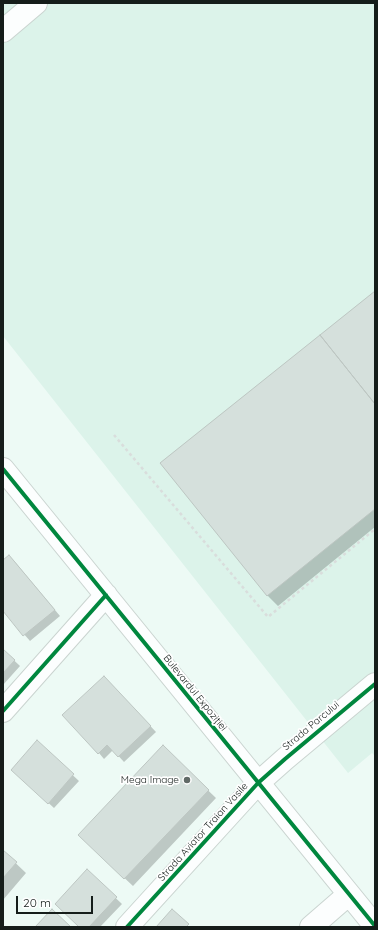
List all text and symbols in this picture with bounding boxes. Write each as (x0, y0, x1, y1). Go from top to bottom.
street label: Bulevardul Expoziției (161, 652, 229, 734)
street label: Strada Parcului (280, 699, 342, 753)
place label: Mega Image (121, 774, 179, 786)
marker: Mega Image (182, 775, 192, 785)
street label: Strada Aviator Traian Vasile (156, 780, 250, 884)
scale bar (18, 888, 95, 914)
text: 20 m (23, 895, 51, 910)

